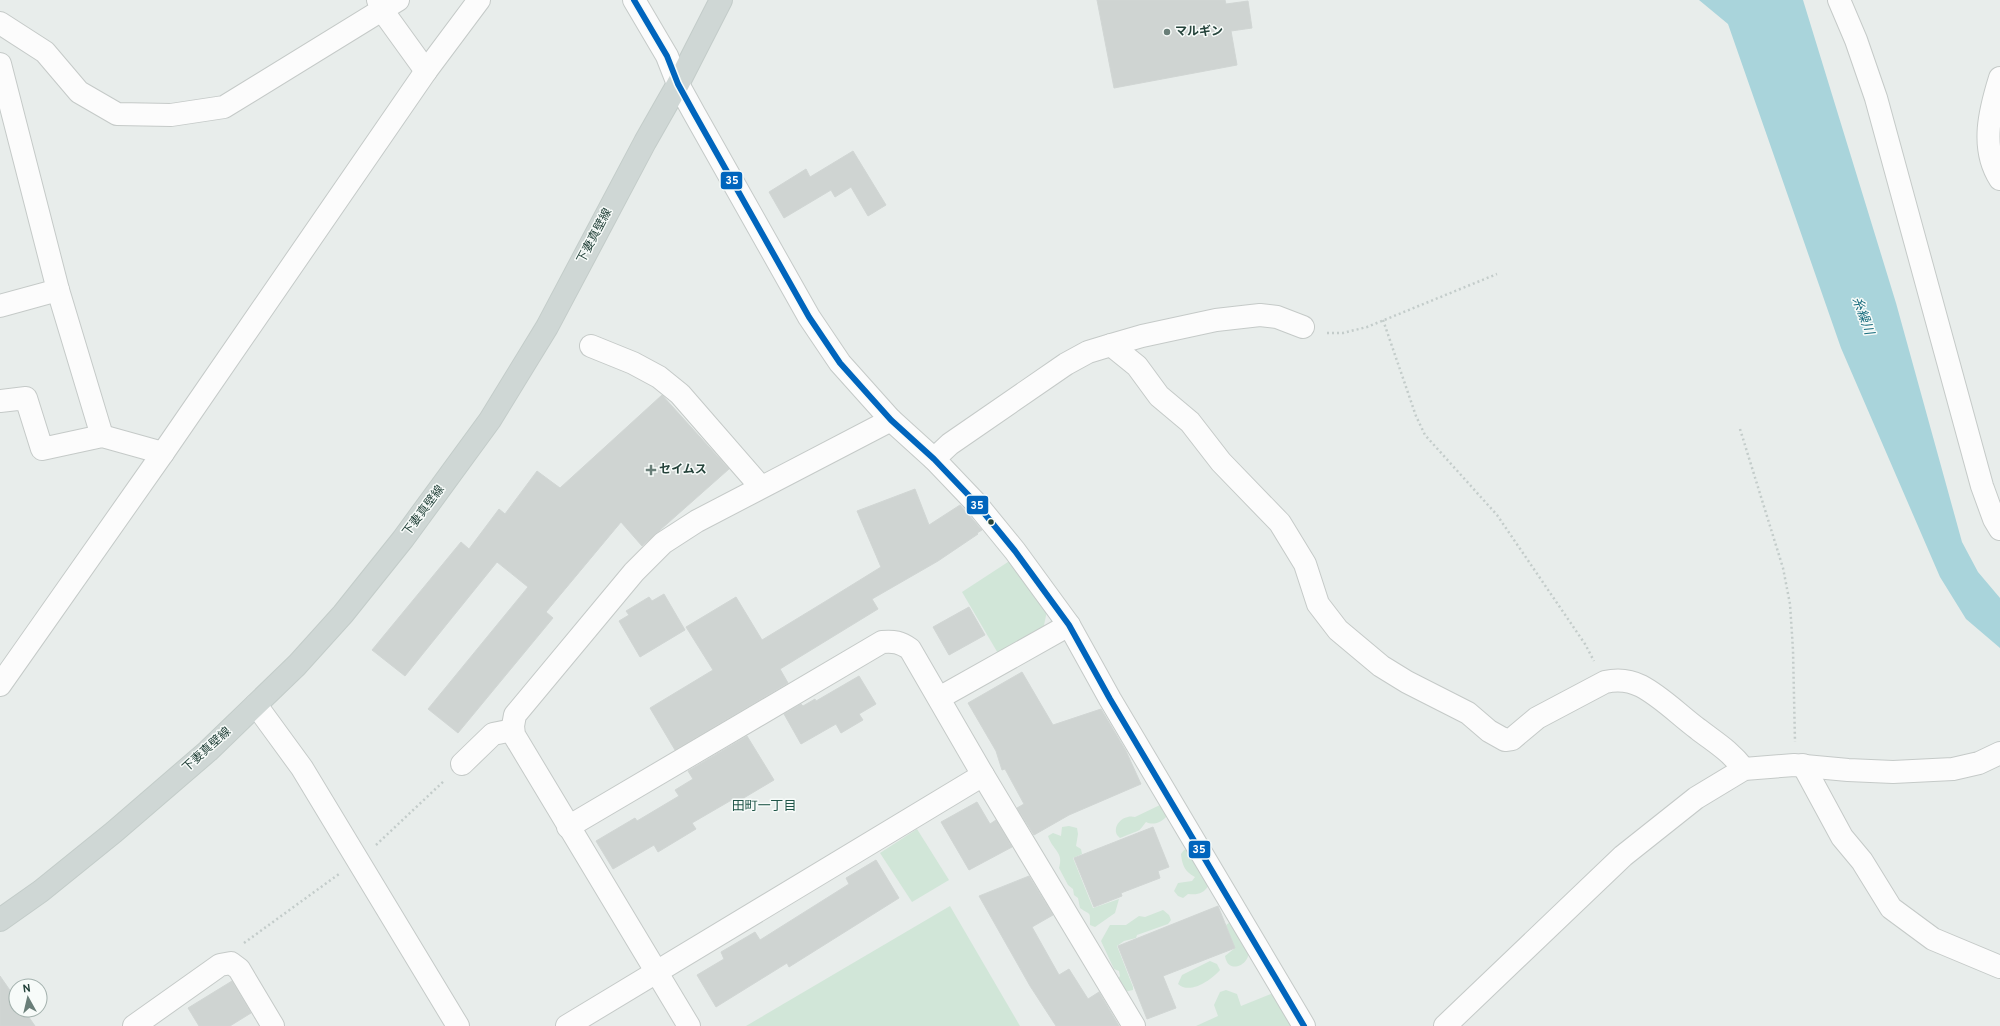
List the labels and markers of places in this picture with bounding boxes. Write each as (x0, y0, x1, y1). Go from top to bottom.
place label: マルギン (1175, 24, 1223, 40)
marker: マルギン (1162, 27, 1172, 37)
place label: セイムス (659, 462, 707, 478)
marker: セイムス (646, 465, 656, 475)
unlabelled marker (986, 517, 996, 527)

